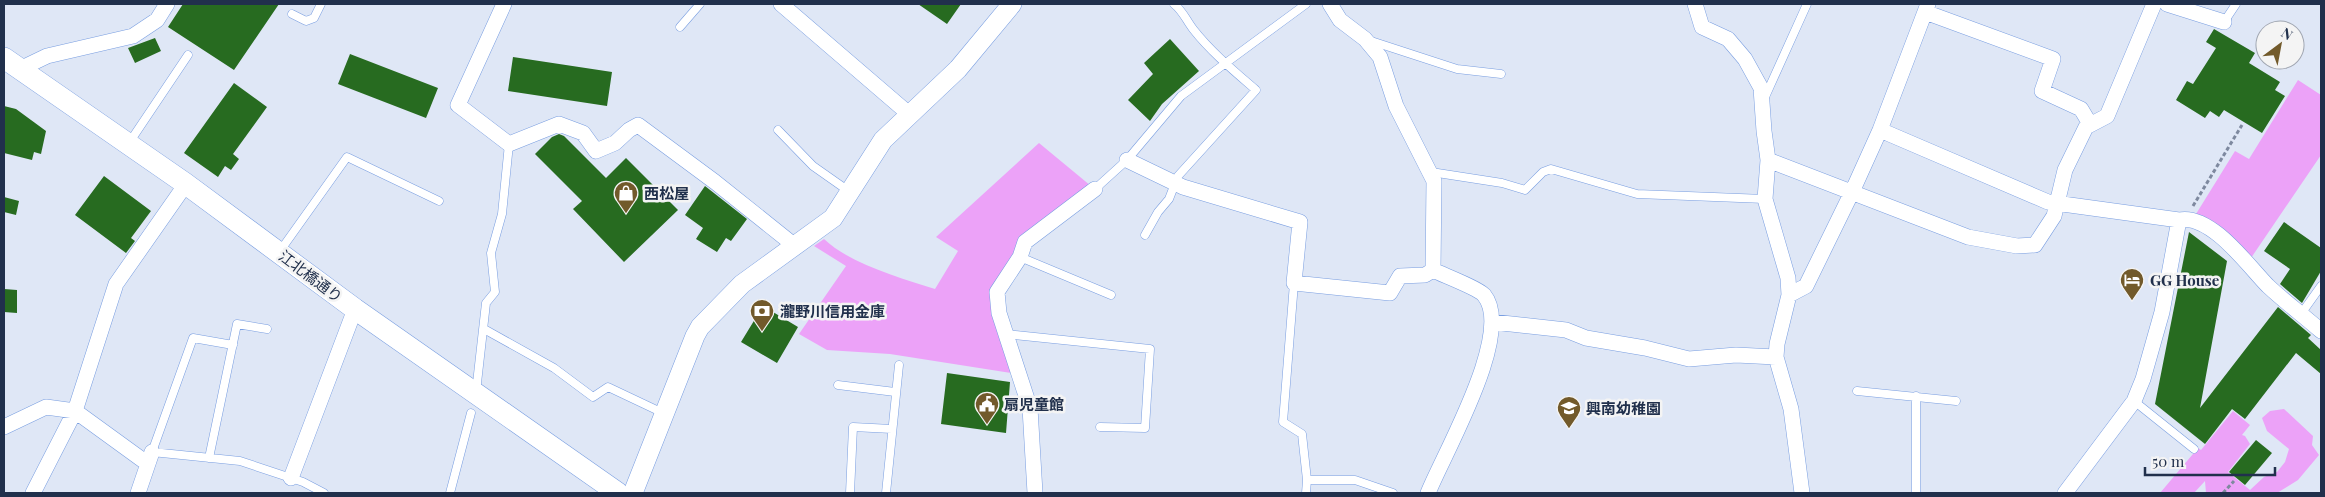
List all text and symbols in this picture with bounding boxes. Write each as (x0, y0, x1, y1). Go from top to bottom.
north arrow (2255, 20, 2305, 70)
text: N (2278, 23, 2296, 44)
shop icon: 西松屋 (613, 180, 639, 214)
place label: 西松屋 (644, 183, 689, 203)
street label: 江北橋通り (275, 245, 347, 307)
hotel icon: GG House (2119, 267, 2145, 301)
place label: GG House (2150, 270, 2220, 290)
bank icon: 瀧野川信用金庫 (749, 298, 775, 332)
place label: 瀧野川信用金庫 (780, 301, 885, 321)
public building icon: 扇児童館 (974, 391, 1000, 425)
place label: 扇児童館 (1004, 394, 1064, 414)
school or university icon: 興南幼稚園 (1556, 395, 1582, 429)
place label: 興南幼稚園 (1586, 398, 1661, 418)
scale bar (2145, 444, 2275, 476)
text: 50 m (2152, 451, 2185, 471)

